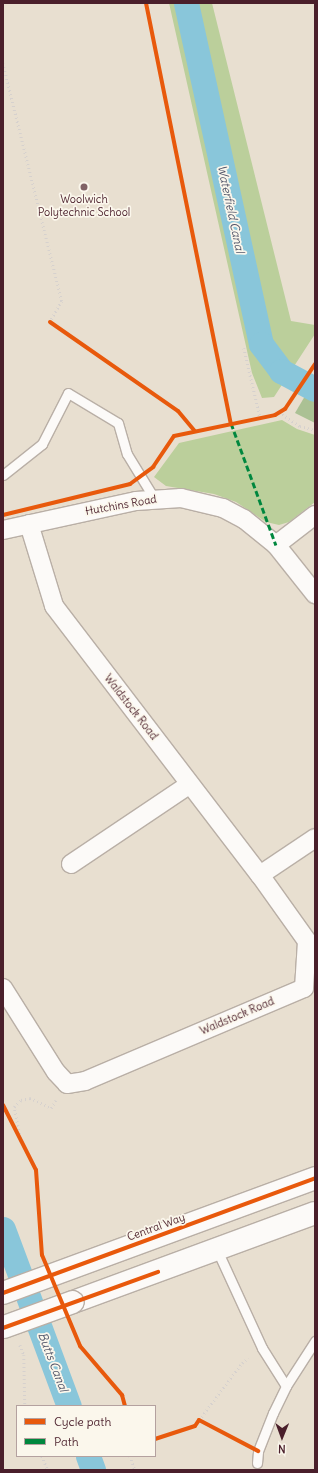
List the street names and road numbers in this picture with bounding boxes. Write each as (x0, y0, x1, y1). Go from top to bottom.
street label: Hutchins Road (84, 492, 158, 518)
street label: Waldstock Road (101, 672, 161, 742)
street label: Waldstock Road (198, 994, 276, 1038)
street label: Central Way (125, 1210, 187, 1244)

